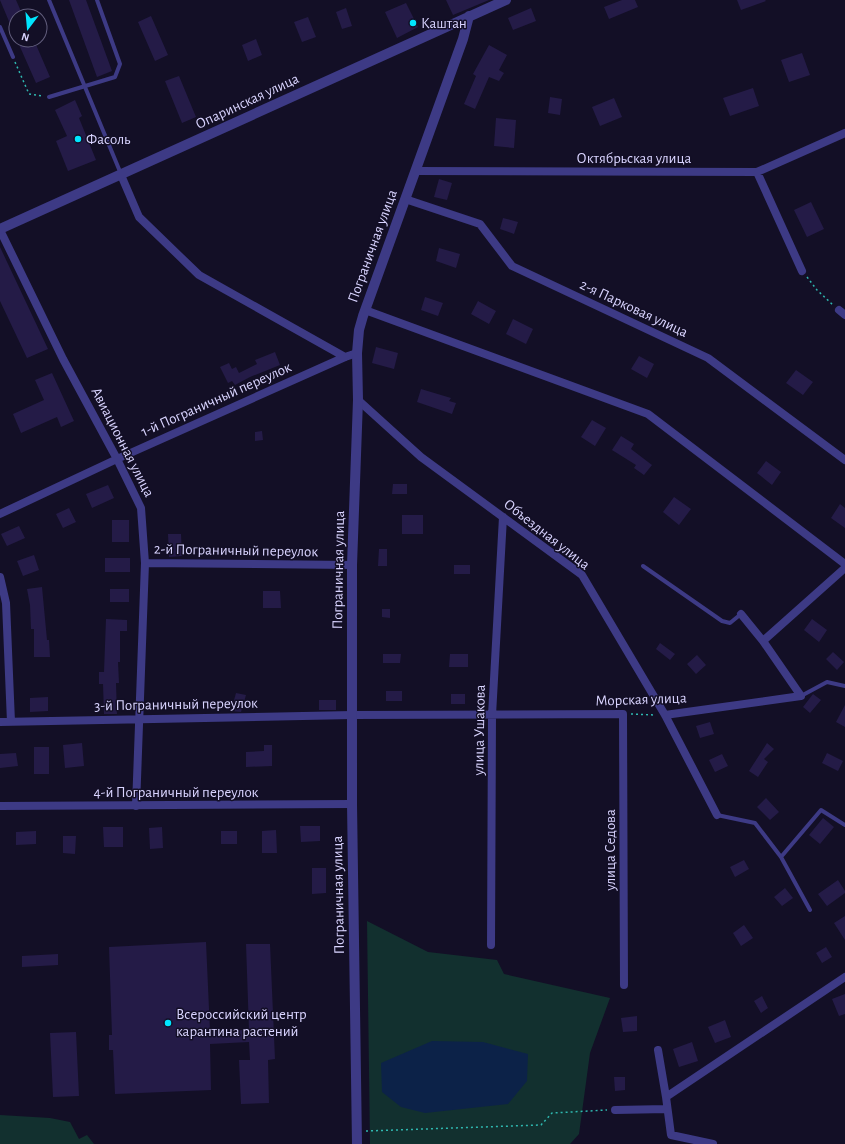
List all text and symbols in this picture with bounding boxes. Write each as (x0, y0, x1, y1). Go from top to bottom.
north arrow (8, 8, 48, 48)
place label: Каштан (421, 16, 467, 31)
marker: Каштан (408, 18, 418, 28)
text: N (20, 31, 31, 43)
street label: Опаринская улица (193, 71, 301, 132)
place label: Фасоль (86, 132, 131, 147)
marker: Фасоль (73, 134, 83, 144)
street label: Октябрьская улица (577, 151, 692, 166)
street label: Пограничная улица (345, 188, 400, 305)
street label: 2-я Парковая улица (577, 277, 690, 340)
street label: 1-й Пограничный переулок (139, 359, 294, 439)
street label: Авиационная улица (88, 385, 157, 500)
street label: Объездная улица (501, 496, 593, 573)
street label: Пограничная улица (330, 510, 347, 630)
street label: 2-й Пограничный переулок (154, 542, 318, 559)
street label: улица Ушакова (471, 684, 488, 777)
street label: Морская улица (595, 690, 687, 709)
street label: 3-й Пограничный переулок (94, 696, 258, 713)
street label: 4-й Пограничный переулок (94, 785, 259, 800)
street label: улица Седова (603, 809, 618, 892)
street label: Пограничная улица (330, 835, 347, 955)
place label: Всероссийский центр карантина растений (176, 1007, 307, 1039)
marker: Всероссийский центр карантина растений (163, 1018, 173, 1028)

